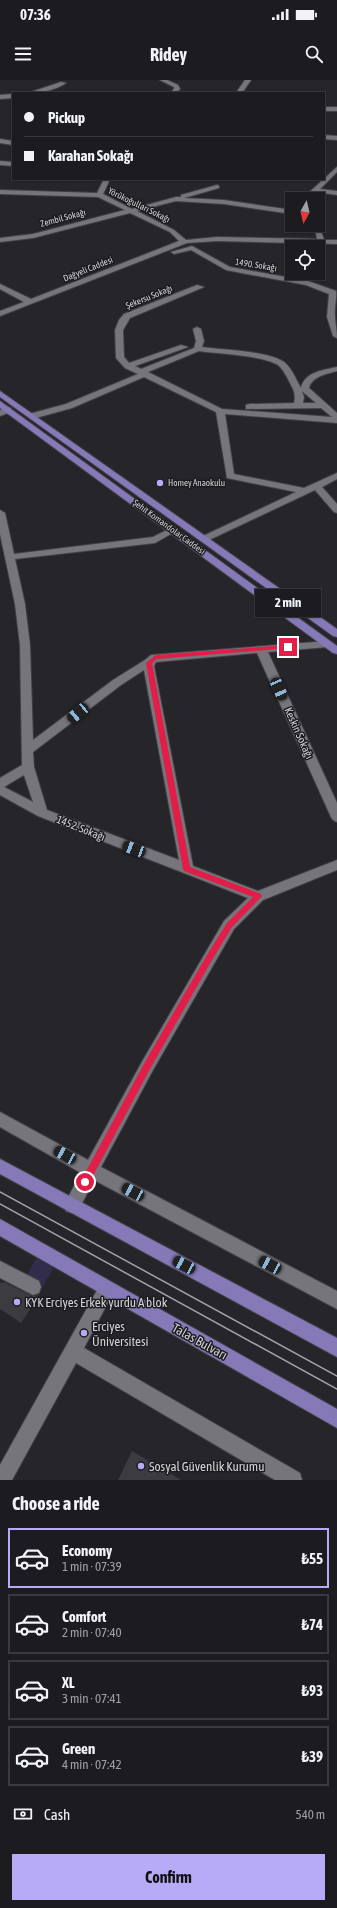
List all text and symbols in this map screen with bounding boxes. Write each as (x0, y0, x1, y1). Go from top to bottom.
text: 07:36 (20, 6, 51, 23)
icon: menu (12, 43, 34, 65)
icon: search (303, 43, 325, 65)
text: Ridey (150, 44, 187, 65)
text: Pickup (48, 109, 85, 126)
text: Karahan Sokağı (48, 147, 134, 164)
street label: Yörükoğulları Sokağı (106, 186, 172, 224)
north arrow (285, 192, 325, 232)
map controls (285, 192, 325, 280)
street label: Zembil Sokağı (39, 207, 87, 229)
button: locate (285, 240, 325, 280)
street label: Dağyeli Caddesi (62, 255, 114, 283)
street label: 1490. Sokağı (235, 257, 277, 273)
street label: Şekersu Sokağı (124, 283, 174, 311)
marker: Homey Anaokulu (155, 478, 165, 488)
place label: Homey Anaokulu (168, 478, 225, 488)
street label: Şehit Komandolar Caddesi (131, 497, 207, 557)
callout: 2 min (255, 589, 321, 617)
text: 2 min (275, 595, 301, 610)
route end (279, 638, 297, 656)
car (269, 676, 289, 702)
car (65, 701, 91, 725)
street label: Keskin Sokağı (282, 705, 316, 761)
street label: 1452. Sokağı (55, 813, 107, 843)
car (121, 839, 147, 859)
car (52, 1144, 78, 1166)
route start (76, 1173, 94, 1191)
car (120, 1181, 146, 1203)
car (171, 1254, 197, 1276)
car (257, 1254, 283, 1276)
place label: KYK Erciyes Erkek yurdu A blok (25, 1295, 168, 1310)
marker: KYK Erciyes Erkek yurdu A blok (12, 1297, 22, 1307)
place label: Erciyes Üniversitesi (92, 1319, 149, 1349)
street label: Talas Bulvarı (170, 1320, 230, 1363)
marker: Erciyes Üniversitesi (79, 1328, 89, 1338)
place label: Sosyal Güvenlik Kurumu (149, 1459, 264, 1474)
marker: Sosyal Güvenlik Kurumu (136, 1461, 146, 1471)
text: Choose a ride (12, 1493, 100, 1514)
icon: car (14, 1540, 50, 1576)
text: Economy (62, 1542, 112, 1559)
text: ₺55 (301, 1550, 323, 1567)
text: 1 min · 07:39 (62, 1559, 122, 1574)
icon: car (14, 1606, 50, 1642)
text: Comfort (62, 1608, 106, 1625)
text: ₺74 (301, 1616, 323, 1633)
text: 2 min · 07:40 (62, 1625, 122, 1640)
icon: car (14, 1672, 50, 1708)
text: XL (62, 1674, 75, 1691)
text: ₺93 (301, 1682, 323, 1699)
text: 3 min · 07:41 (62, 1691, 122, 1706)
icon: car (14, 1738, 50, 1774)
text: Green (62, 1740, 95, 1757)
text: ₺39 (301, 1748, 323, 1765)
text: 4 min · 07:42 (62, 1757, 122, 1772)
icon: cash (12, 1803, 34, 1825)
text: Cash (44, 1806, 70, 1823)
text: 540 m (296, 1807, 325, 1822)
button: Confirm (12, 1854, 325, 1900)

